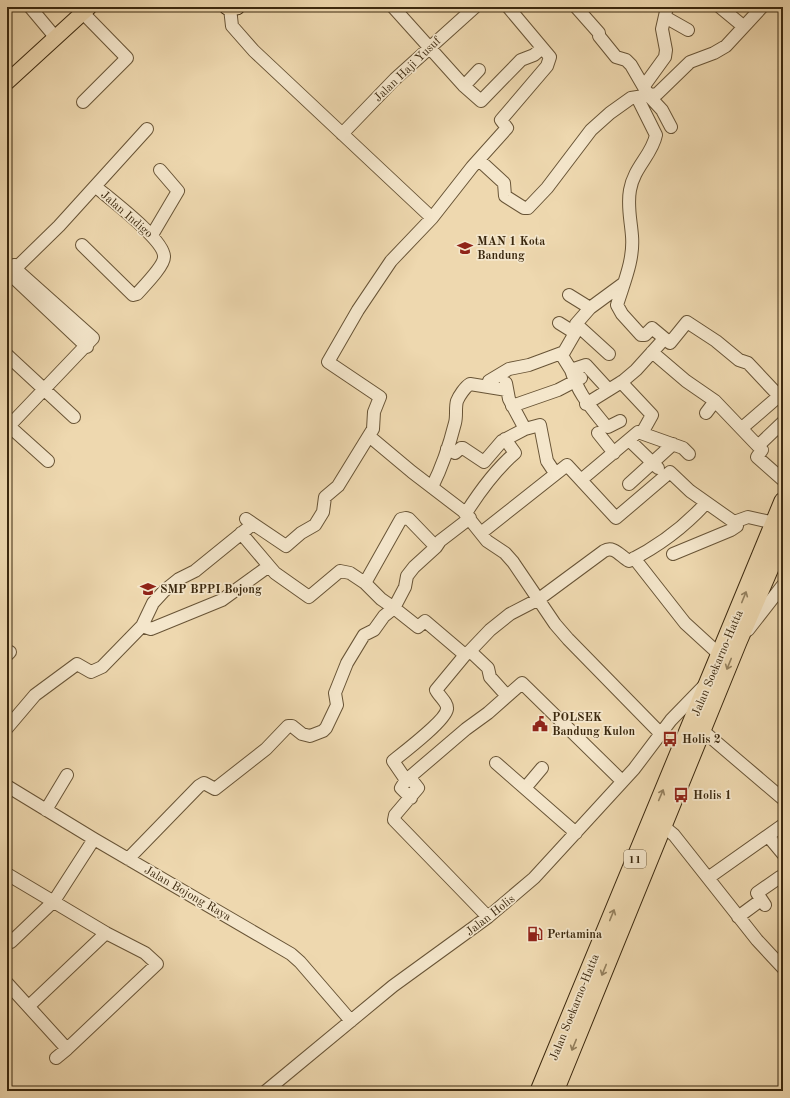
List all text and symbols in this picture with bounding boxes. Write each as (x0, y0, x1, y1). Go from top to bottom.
street label: Jalan Haji Yusuf (372, 34, 444, 104)
street label: Jalan Indigo (98, 189, 155, 240)
place label: MAN 1 Kota Bandung (477, 236, 545, 262)
school or university icon: MAN 1 Kota Bandung (456, 239, 474, 257)
school or university icon: SMP BPPI Bojong (139, 580, 157, 598)
place label: SMP BPPI Bojong (160, 584, 262, 596)
one-way arrow (740, 592, 748, 604)
street label: Jalan Soekarno-Hatta (690, 609, 746, 718)
one-way arrow (725, 657, 733, 669)
place label: POLSEK Bandung Kulon (552, 712, 636, 738)
public building icon: POLSEK Bandung Kulon (531, 715, 549, 733)
bus stop icon: Holis 2 (661, 730, 679, 748)
place label: Holis 2 (682, 734, 721, 746)
bus stop icon: Holis 1 (672, 786, 690, 804)
one-way arrow (658, 790, 666, 802)
place label: Holis 1 (693, 790, 732, 802)
road number: 11 (624, 850, 646, 868)
street label: Jalan Bojong Raya (142, 864, 233, 924)
street label: Jalan Holis (464, 893, 517, 939)
one-way arrow (609, 910, 616, 922)
fuel station icon: Pertamina (526, 925, 544, 943)
place label: Pertamina (547, 929, 602, 941)
street label: Jalan Soekarno-Hatta (548, 952, 602, 1062)
one-way arrow (600, 964, 607, 976)
one-way arrow (569, 1038, 577, 1050)

